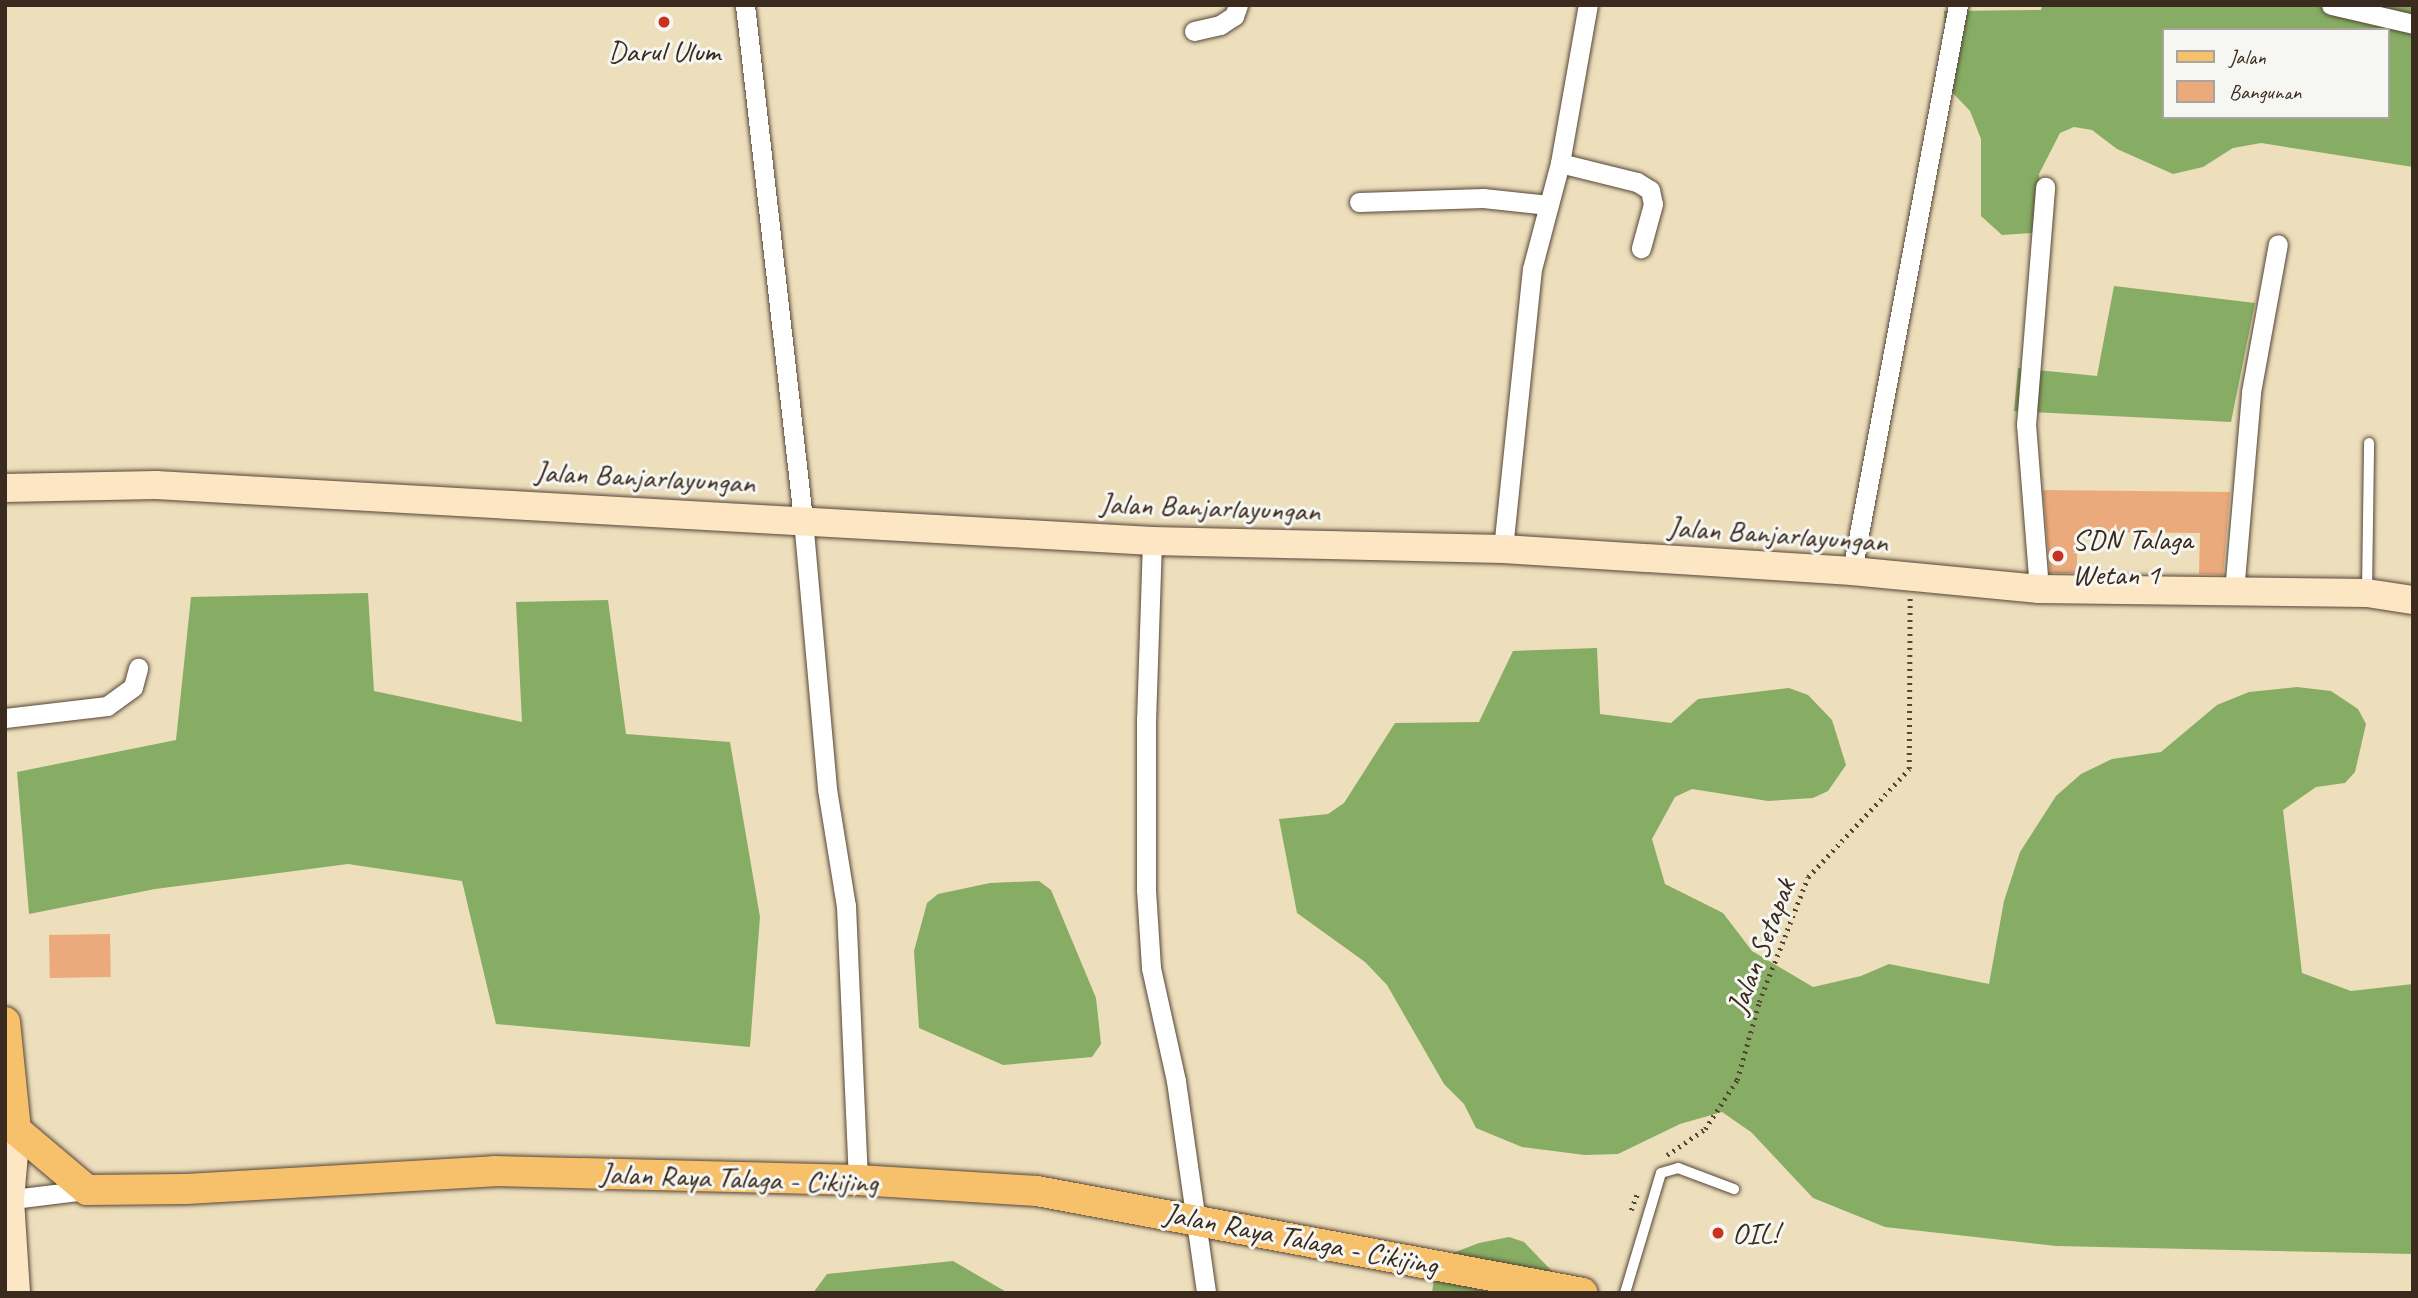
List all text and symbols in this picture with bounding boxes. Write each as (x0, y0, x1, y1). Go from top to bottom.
marker: Darul Ulum (656, 14, 672, 30)
legend (2162, 28, 2390, 119)
place label: Darul Ulum (607, 33, 721, 69)
text: Jalan (2229, 44, 2266, 70)
text: Bangunan (2229, 79, 2301, 105)
street label: Jalan Banjarlayungan (535, 453, 755, 501)
street label: Jalan Banjarlayungan (1100, 485, 1320, 529)
street label: Jalan Banjarlayungan (1667, 508, 1889, 560)
place label: SDN Talaga Wetan 1 (2072, 521, 2192, 592)
marker: SDN Talaga Wetan 1 (2050, 548, 2066, 564)
street label: Jalan Setapak (1719, 874, 1803, 1018)
street label: Jalan Raya Talaga - Cikijing (599, 1155, 879, 1201)
street label: Jalan Raya Talaga - Cikijing (1161, 1195, 1441, 1283)
place label: OIL! (1732, 1215, 1778, 1251)
marker: OIL! (1710, 1225, 1726, 1241)

